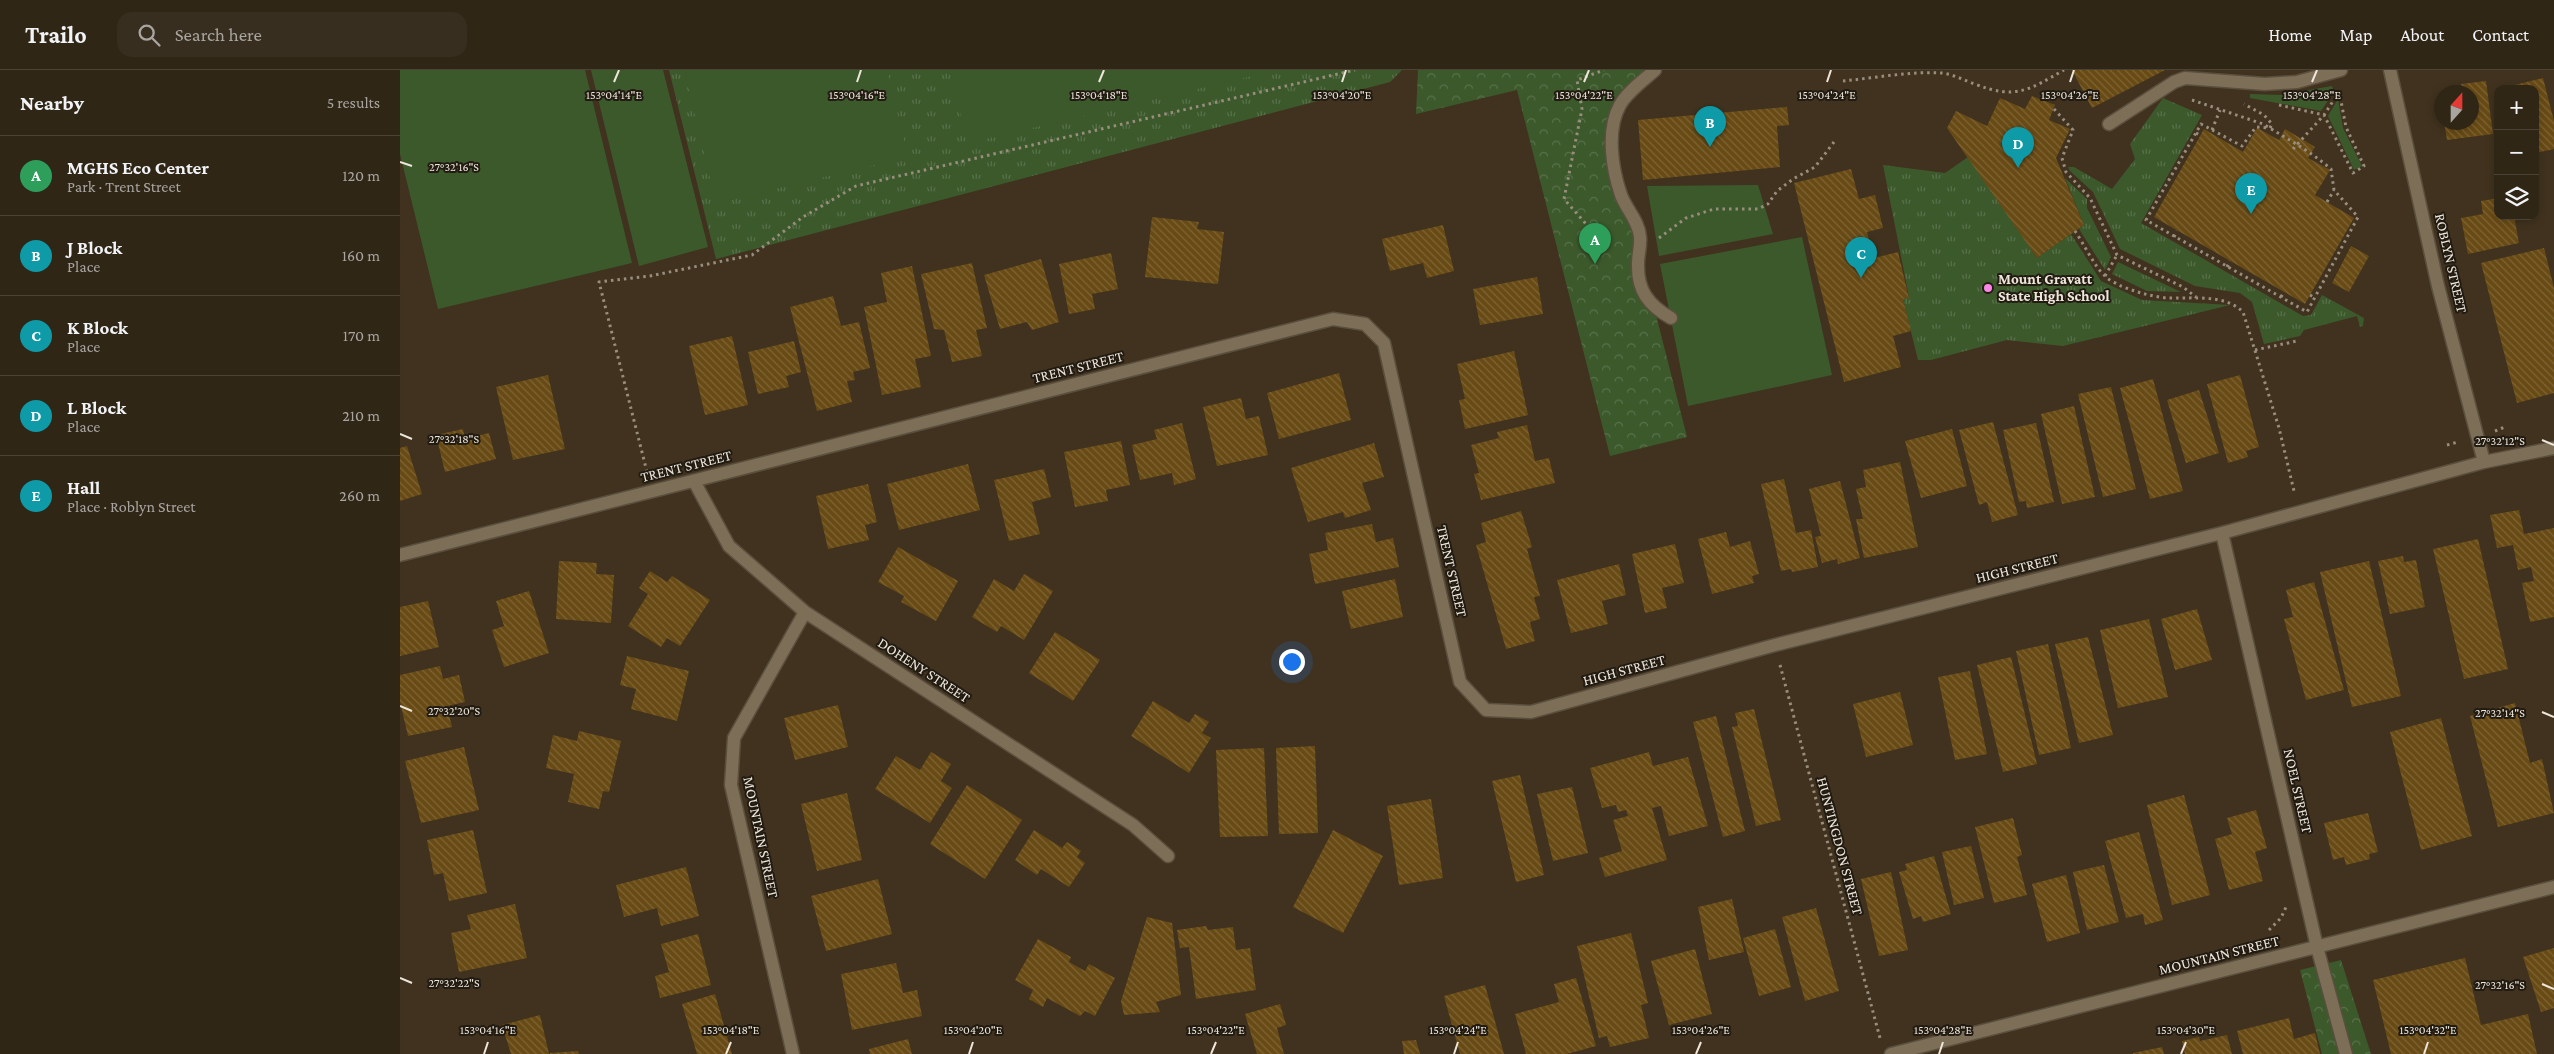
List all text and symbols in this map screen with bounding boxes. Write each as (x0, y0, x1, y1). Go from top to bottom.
search box (117, 12, 467, 57)
text: Trailo (25, 21, 87, 48)
icon: search (135, 21, 163, 49)
text: Search here (175, 24, 262, 45)
text: Home (2269, 25, 2312, 45)
text: Map (2340, 25, 2372, 45)
text: About (2400, 25, 2444, 45)
text: Contact (2472, 25, 2529, 45)
north arrow (2434, 85, 2479, 130)
map controls (2494, 85, 2539, 220)
button: + (2494, 85, 2539, 130)
text: 153°04'14"E (586, 88, 642, 102)
text: 153°04'16"E (829, 88, 886, 102)
text: 153°04'18"E (1071, 88, 1128, 102)
text: 153°04'20"E (1313, 88, 1372, 102)
text: 153°04'22"E (1555, 88, 1613, 102)
text: 153°04'24"E (1798, 88, 1856, 102)
text: 153°04'26"E (2041, 88, 2099, 102)
text: 153°04'28"E (2283, 88, 2342, 102)
text: Nearby (20, 91, 84, 115)
text: 5 results (327, 94, 380, 111)
pin: B (1694, 106, 1726, 147)
pin: D (2002, 127, 2034, 168)
button: − (2494, 130, 2539, 175)
text: MGHS Eco Center (67, 157, 209, 178)
text: 27°32'16"S (429, 160, 479, 174)
text: A (31, 167, 41, 184)
text: 120 m (342, 167, 380, 184)
pin: E (2235, 173, 2267, 214)
button: layers (2494, 175, 2539, 220)
text: Park · Trent Street (67, 178, 181, 195)
street label: ROBLYN STREET (2432, 212, 2470, 314)
pin: A (1579, 223, 1611, 264)
text: J Block (67, 237, 122, 258)
pin: C (1845, 237, 1877, 278)
text: B (31, 247, 41, 264)
text: 160 m (342, 247, 380, 264)
text: Place (67, 258, 100, 275)
place label: Mount Gravatt State High School (1998, 271, 2110, 304)
marker: Mount Gravatt State High School (1982, 282, 1994, 294)
text: K Block (67, 317, 128, 338)
text: C (31, 327, 41, 344)
text: 170 m (343, 327, 380, 344)
text: Place (67, 338, 100, 355)
street label: TRENT STREET (1031, 348, 1125, 386)
text: L Block (67, 397, 126, 418)
text: D (30, 407, 42, 424)
text: 210 m (342, 407, 380, 424)
text: Place (67, 418, 100, 435)
text: 27°32'18"S (429, 432, 480, 446)
text: 27°32'12"S (2475, 434, 2525, 448)
street label: TRENT STREET (639, 447, 733, 485)
text: Hall (67, 477, 100, 498)
text: E (31, 487, 41, 504)
text: 260 m (339, 487, 380, 504)
text: Place · Roblyn Street (67, 498, 196, 515)
street label: TRENT STREET (1434, 524, 1470, 618)
street label: HIGH STREET (1974, 550, 2060, 586)
street label: DOHENY STREET (875, 634, 973, 706)
your location (1279, 649, 1305, 675)
street label: HIGH STREET (1581, 651, 1667, 689)
text: 27°32'20"S (428, 704, 480, 718)
text: 27°32'14"S (2475, 706, 2525, 720)
street label: NOEL STREET (2281, 747, 2315, 835)
street label: MOUNTAIN STREET (740, 775, 782, 899)
street label: HUNTINGDON STREET (1814, 775, 1866, 917)
street label: MOUNTAIN STREET (2157, 932, 2281, 978)
text: 27°32'22"S (428, 976, 480, 990)
text: 27°32'16"S (2475, 978, 2525, 992)
text: 153°04'16"E (460, 1023, 517, 1037)
text: 153°04'18"E (703, 1023, 760, 1037)
text: 153°04'20"E (944, 1023, 1003, 1037)
text: 153°04'22"E (1187, 1023, 1245, 1037)
text: 153°04'24"E (1429, 1023, 1487, 1037)
text: 153°04'26"E (1672, 1023, 1730, 1037)
text: 153°04'28"E (1914, 1023, 1973, 1037)
text: 153°04'30"E (2157, 1023, 2216, 1037)
text: 153°04'32"E (2399, 1023, 2457, 1037)

